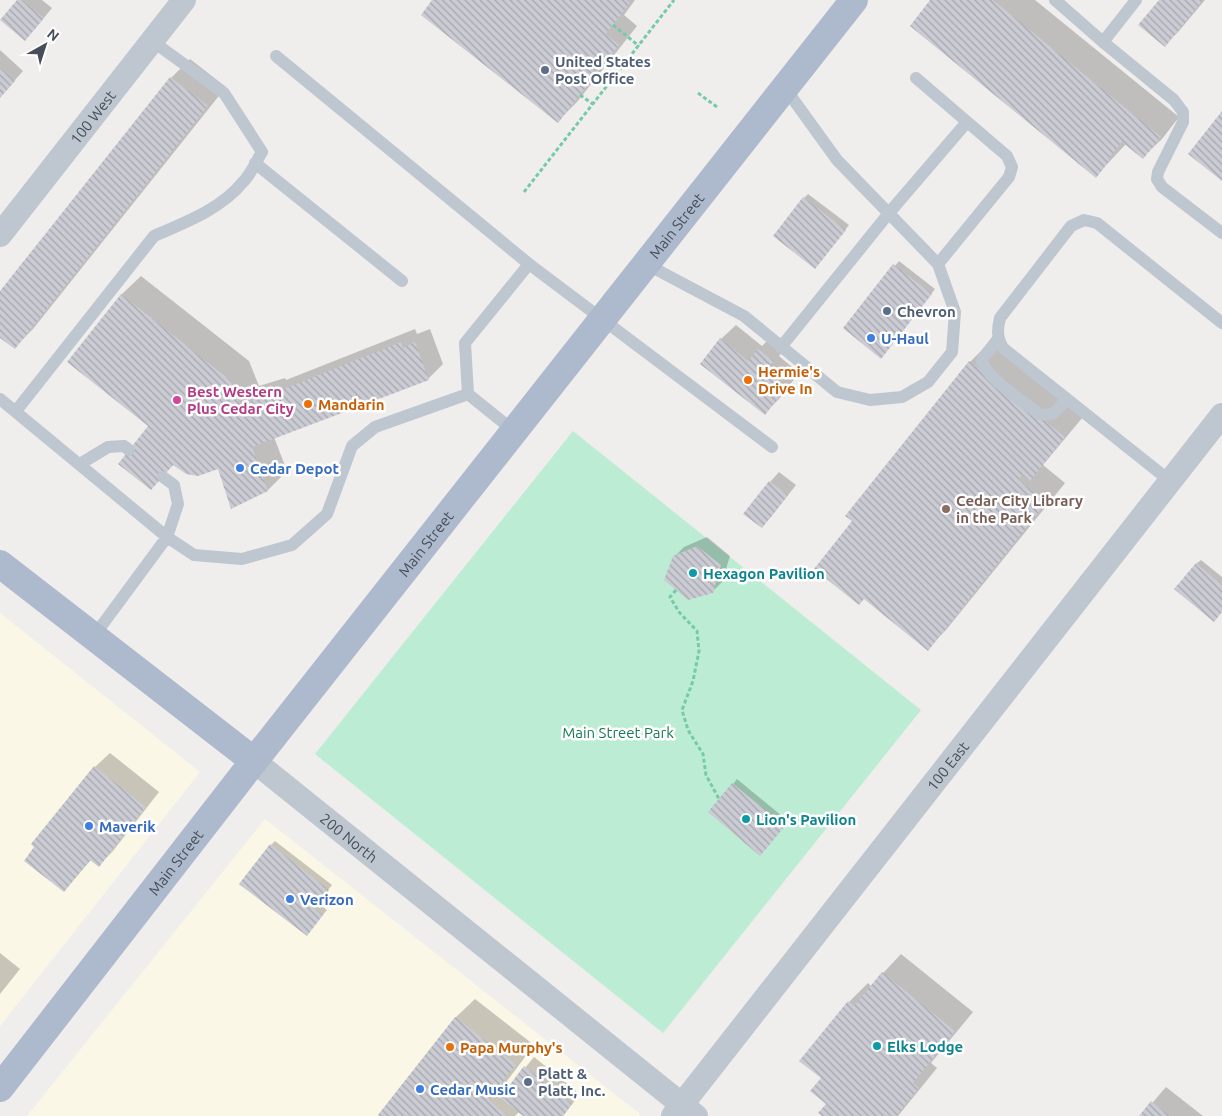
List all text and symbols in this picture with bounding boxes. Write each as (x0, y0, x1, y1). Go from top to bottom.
north arrow (20, 20, 70, 70)
text: N (44, 25, 62, 44)
place label: United States Post Office (555, 53, 651, 87)
marker: United States Post Office (539, 64, 551, 76)
street label: 100 West (66, 87, 119, 147)
street label: Main Street (645, 189, 707, 262)
place label: Chevron (897, 303, 956, 320)
marker: Chevron (881, 305, 893, 317)
place label: U-Haul (881, 330, 929, 347)
marker: U-Haul (865, 332, 877, 344)
place label: Hermie's Drive In (758, 363, 820, 397)
marker: Hermie's Drive In (742, 374, 754, 386)
place label: Best Western Plus Cedar City (187, 383, 294, 417)
marker: Best Western Plus Cedar City (171, 394, 183, 406)
place label: Mandarin (318, 396, 385, 413)
marker: Mandarin (302, 398, 314, 410)
place label: Cedar Depot (250, 460, 340, 477)
marker: Cedar Depot (234, 462, 246, 474)
place label: Cedar City Library in the Park (956, 492, 1083, 526)
marker: Cedar City Library in the Park (940, 503, 952, 515)
street label: Main Street (395, 507, 456, 580)
place label: Hexagon Pavilion (703, 565, 825, 582)
marker: Hexagon Pavilion (687, 567, 699, 579)
park label: Main Street Park (562, 724, 674, 741)
street label: 100 East (923, 738, 972, 793)
street label: 200 North (317, 809, 381, 865)
place label: Lion's Pavilion (756, 811, 856, 828)
marker: Lion's Pavilion (740, 813, 752, 825)
place label: Maverik (99, 818, 156, 835)
marker: Maverik (83, 820, 95, 832)
street label: Main Street (145, 826, 206, 898)
place label: Verizon (300, 891, 354, 908)
marker: Verizon (284, 893, 296, 905)
place label: Elks Lodge (887, 1038, 963, 1055)
place label: Papa Murphy's (460, 1039, 563, 1056)
marker: Elks Lodge (871, 1040, 883, 1052)
marker: Papa Murphy's (444, 1041, 456, 1053)
place label: Platt & Platt, Inc. (538, 1065, 606, 1099)
marker: Platt & Platt, Inc. (522, 1076, 534, 1088)
place label: Cedar Music (430, 1081, 516, 1098)
marker: Cedar Music (414, 1083, 426, 1095)

